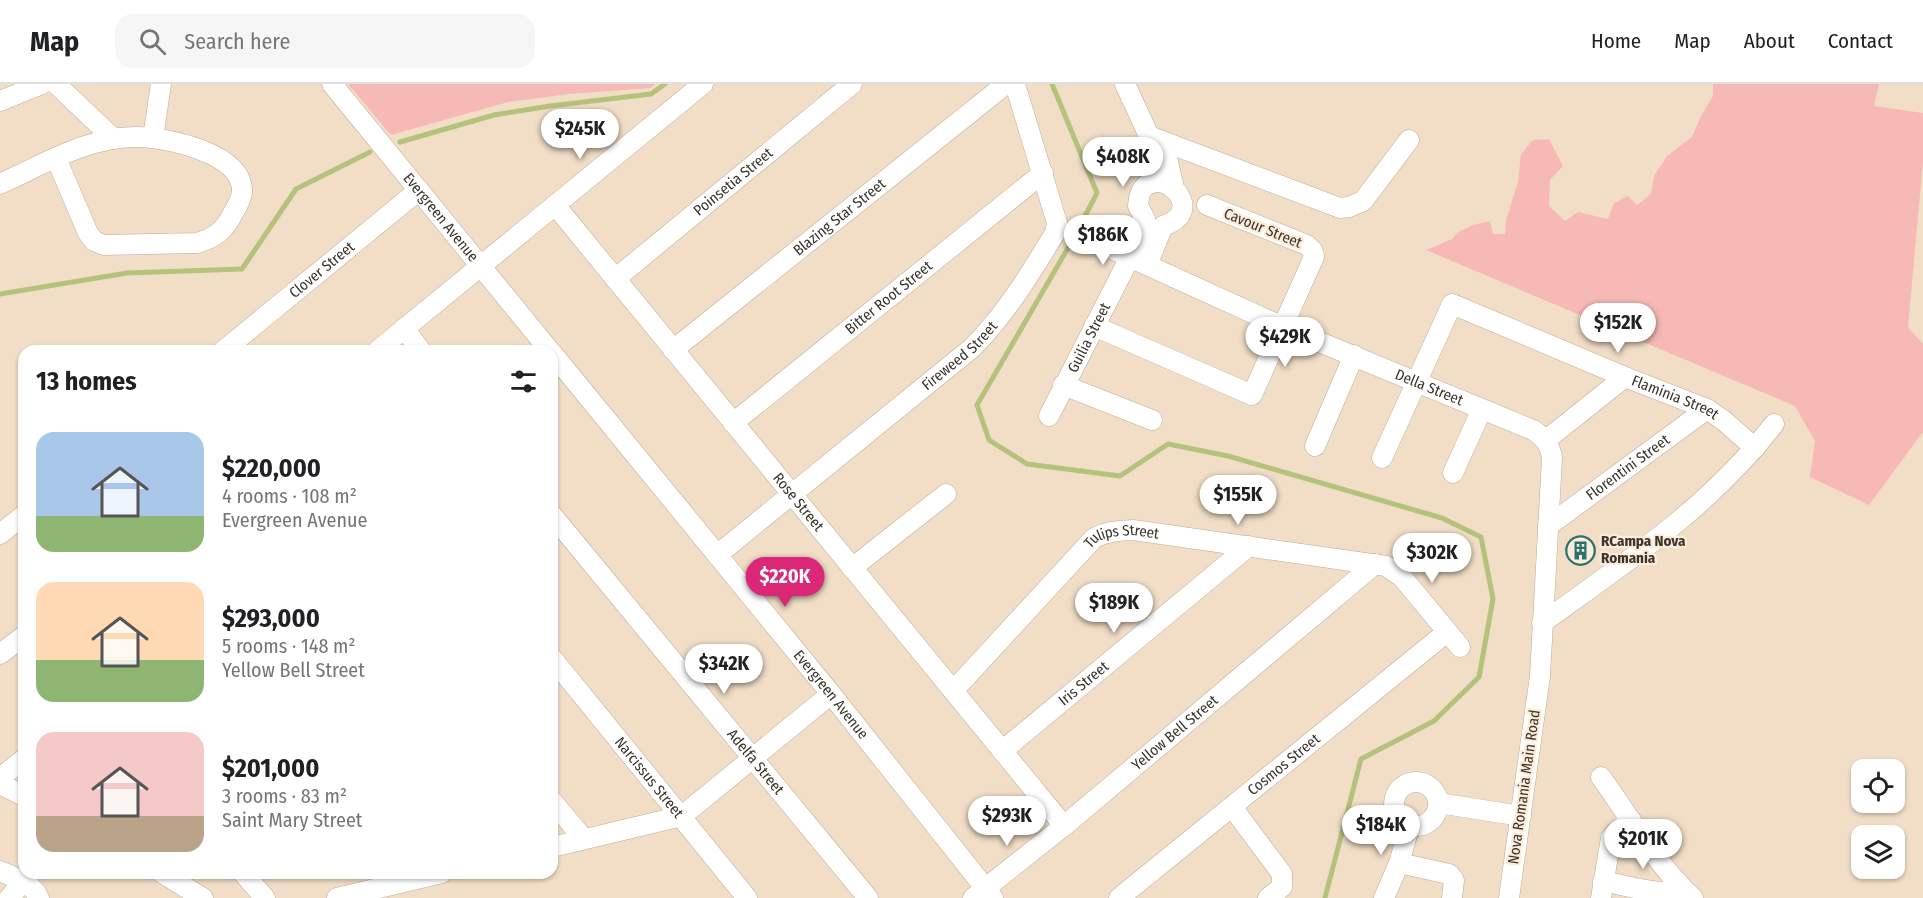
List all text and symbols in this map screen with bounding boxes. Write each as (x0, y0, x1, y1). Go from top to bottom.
search box (115, 14, 535, 68)
text: Map (30, 25, 79, 58)
icon: search (136, 25, 169, 58)
text: Search here (184, 28, 290, 55)
text: Home (1591, 28, 1641, 54)
text: Map (1674, 28, 1711, 54)
text: About (1744, 28, 1795, 54)
text: Contact (1828, 28, 1893, 54)
pin: $245K (538, 109, 622, 160)
text: $245K (555, 116, 605, 140)
pin: $408K (1081, 137, 1165, 188)
street label: Poinsetia Street (690, 144, 777, 220)
text: $408K (1096, 144, 1150, 168)
street label: Evergreen Avenue (399, 169, 482, 265)
street label: Blazing Star Street (790, 175, 889, 259)
street label: Cavour Street (1221, 204, 1305, 252)
pin: $186K (1061, 215, 1145, 266)
text: $186K (1078, 222, 1128, 246)
street label: Clover Street (286, 238, 358, 302)
street label: Bitter Root Street (841, 257, 936, 338)
street label: Guilia Street (1064, 300, 1114, 375)
pin: $152K (1576, 303, 1660, 354)
text: $152K (1594, 310, 1642, 334)
pin: $429K (1243, 317, 1327, 368)
street label: Fireweed Street (918, 318, 1001, 394)
text: $429K (1259, 324, 1311, 348)
icon: filters (507, 365, 540, 398)
street label: Della Street (1393, 365, 1466, 409)
text: 13 homes (36, 366, 137, 397)
street label: Flaminia Street (1629, 371, 1722, 423)
street label: Florentini Street (1582, 431, 1673, 504)
text: $220,000 (222, 453, 321, 484)
icon: home (84, 456, 156, 528)
street label: Rose Street (769, 469, 828, 535)
pin: $155K (1196, 475, 1280, 526)
text: $155K (1214, 482, 1262, 506)
text: 4 rooms · 108 m² (222, 484, 357, 508)
text: Evergreen Avenue (222, 508, 367, 532)
street label: Tulips Street (1080, 521, 1160, 552)
place label: RCampa Nova Romania (1601, 532, 1686, 567)
pin: $302K (1390, 533, 1474, 584)
building icon: RCampa Nova Romania (1564, 534, 1596, 566)
text: $302K (1406, 540, 1458, 564)
pin: $220K (743, 557, 827, 608)
text: $220K (760, 564, 810, 588)
pin: $189K (1072, 583, 1156, 634)
text: $189K (1089, 590, 1139, 614)
text: $293,000 (222, 603, 320, 634)
icon: home (84, 606, 156, 678)
text: 5 rooms · 148 m² (222, 634, 356, 658)
pin: $342K (682, 644, 766, 695)
street label: Evergreen Avenue (790, 646, 872, 743)
text: $342K (699, 651, 749, 675)
street label: Iris Street (1055, 657, 1112, 709)
text: Yellow Bell Street (222, 658, 365, 682)
street label: Yellow Bell Street (1128, 691, 1222, 774)
street label: Nova Romania Main Road (1504, 709, 1544, 865)
street label: Adelfa Street (723, 725, 788, 798)
street label: Cosmos Street (1244, 730, 1324, 799)
street label: Narcissus Street (611, 733, 687, 822)
text: $201,000 (222, 753, 319, 784)
icon: home (84, 756, 156, 828)
map controls (1851, 759, 1905, 879)
button: locate (1851, 759, 1905, 813)
text: 3 rooms · 83 m² (222, 784, 347, 808)
pin: $293K (965, 796, 1049, 847)
text: $293K (982, 803, 1032, 827)
pin: $184K (1339, 805, 1423, 856)
text: Saint Mary Street (222, 808, 362, 832)
text: $184K (1356, 812, 1406, 836)
pin: $201K (1601, 819, 1685, 870)
button: layers (1851, 825, 1905, 879)
text: $201K (1618, 826, 1668, 850)

